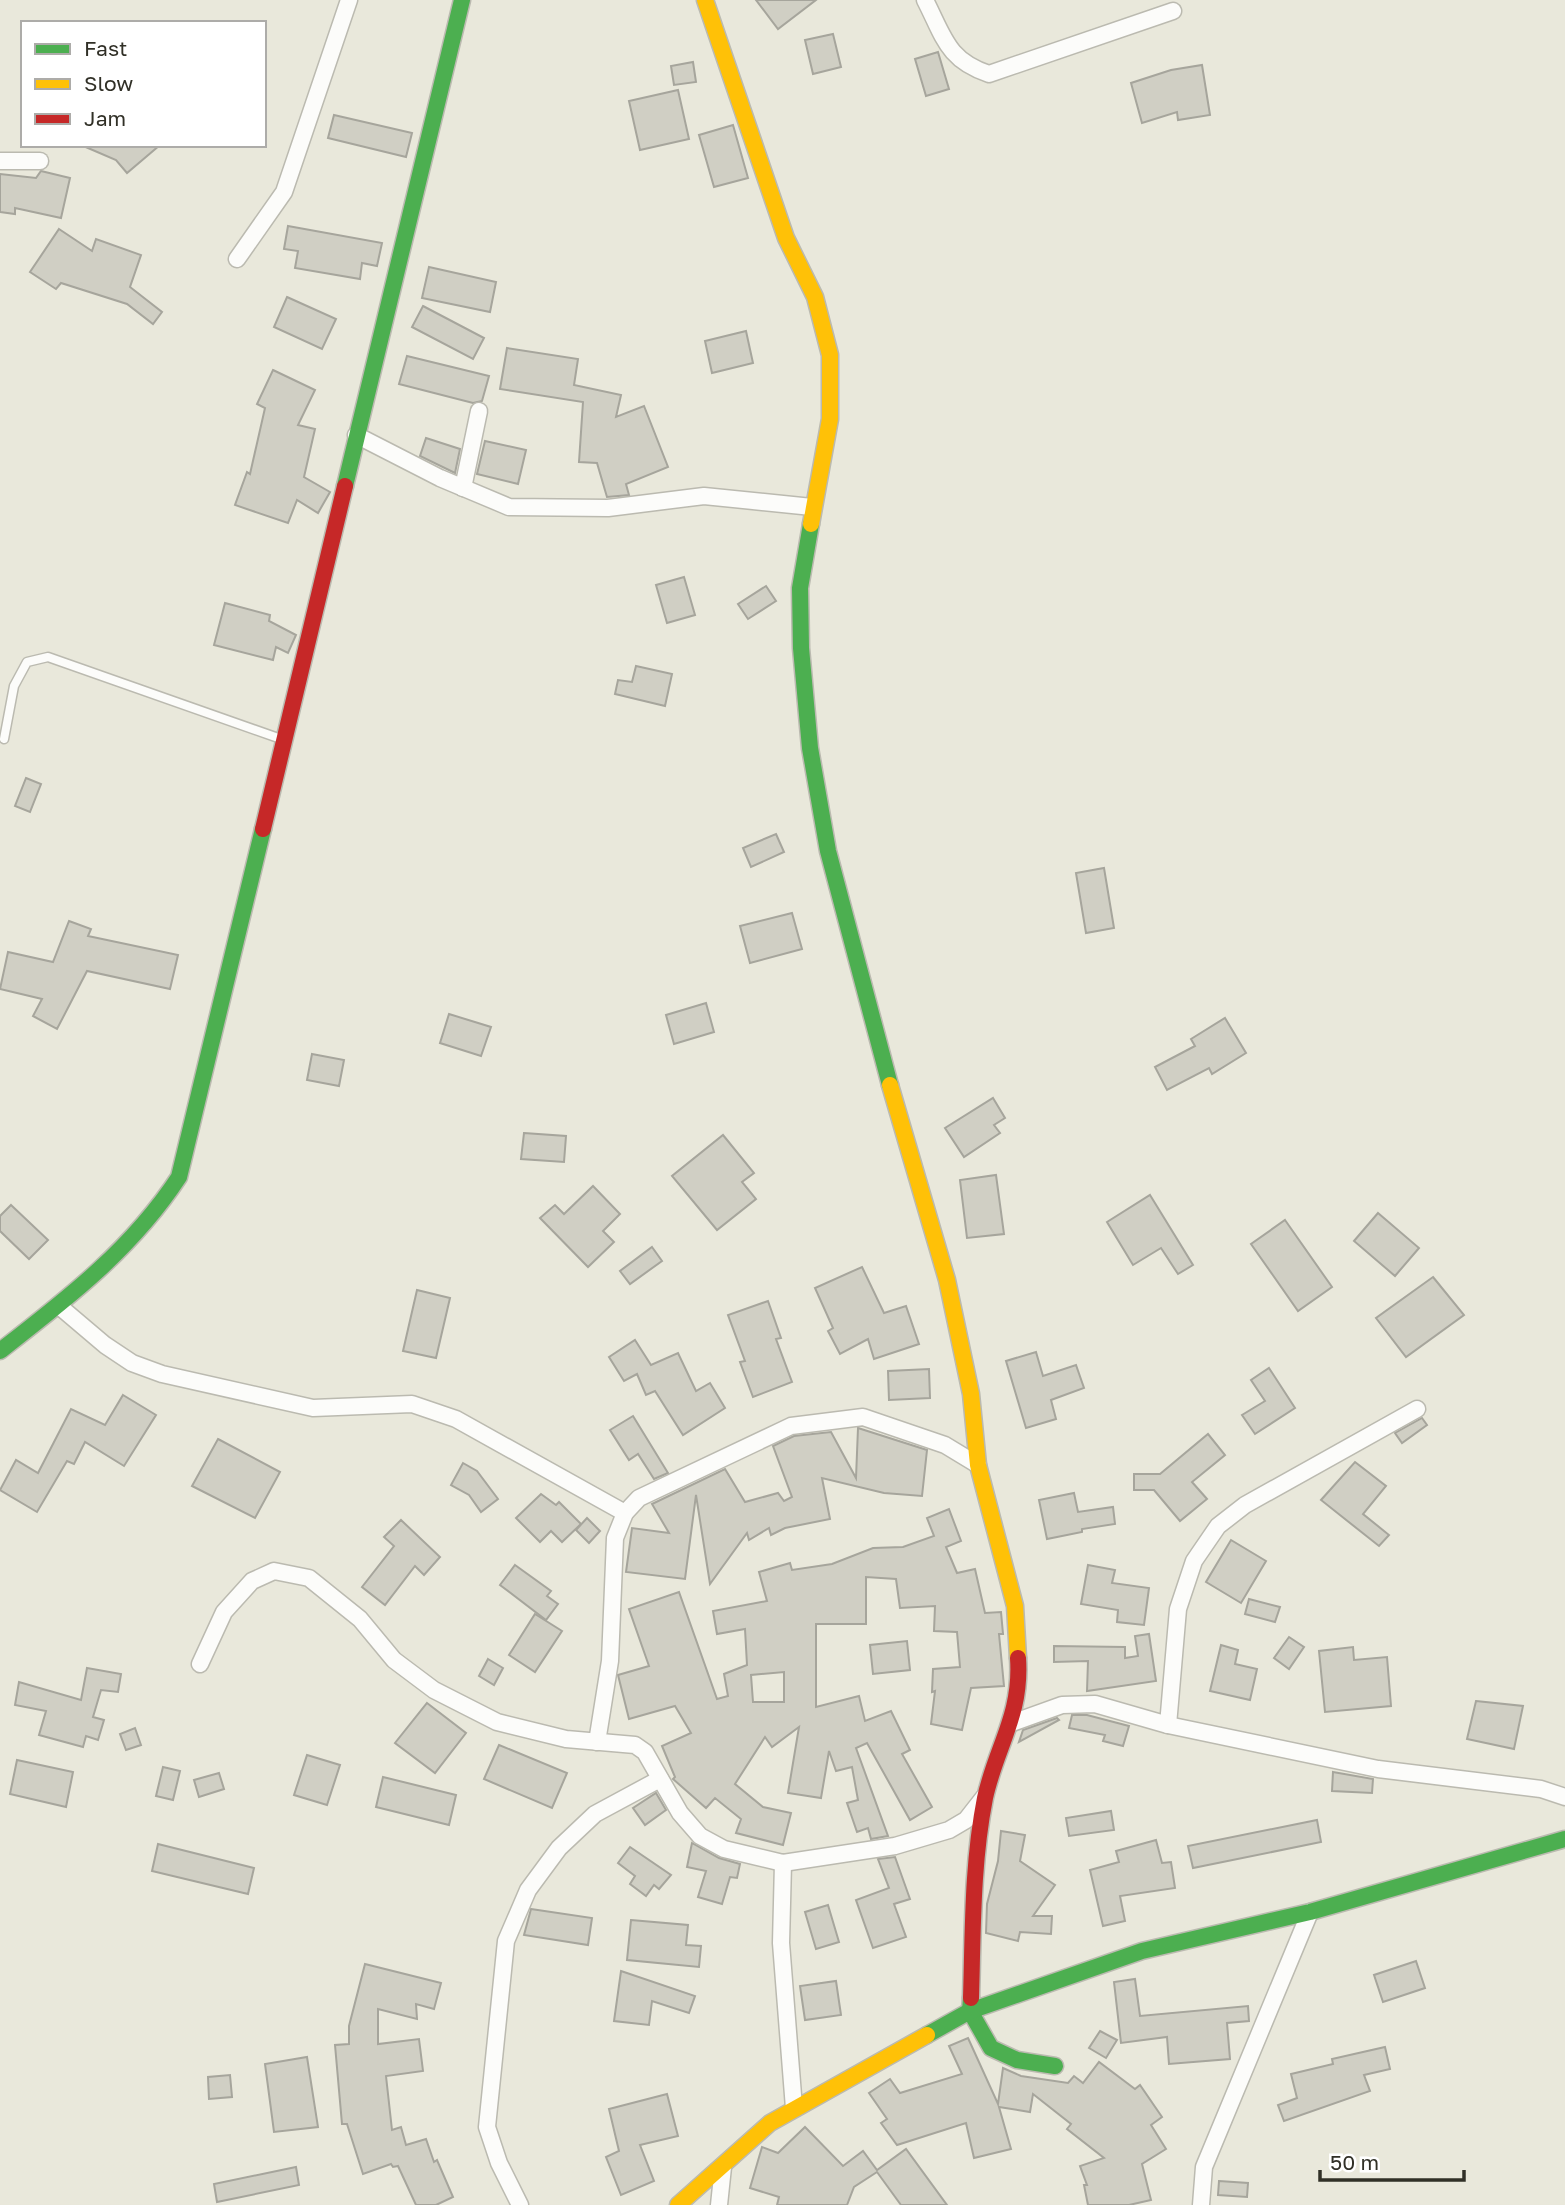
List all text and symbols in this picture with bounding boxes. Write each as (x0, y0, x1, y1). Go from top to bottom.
legend (21, 21, 266, 147)
text: Fast (84, 35, 127, 61)
text: Slow (84, 70, 133, 96)
text: Jam (84, 105, 126, 131)
scale bar (1320, 2138, 1464, 2182)
text: 50 m (1330, 2149, 1379, 2175)

